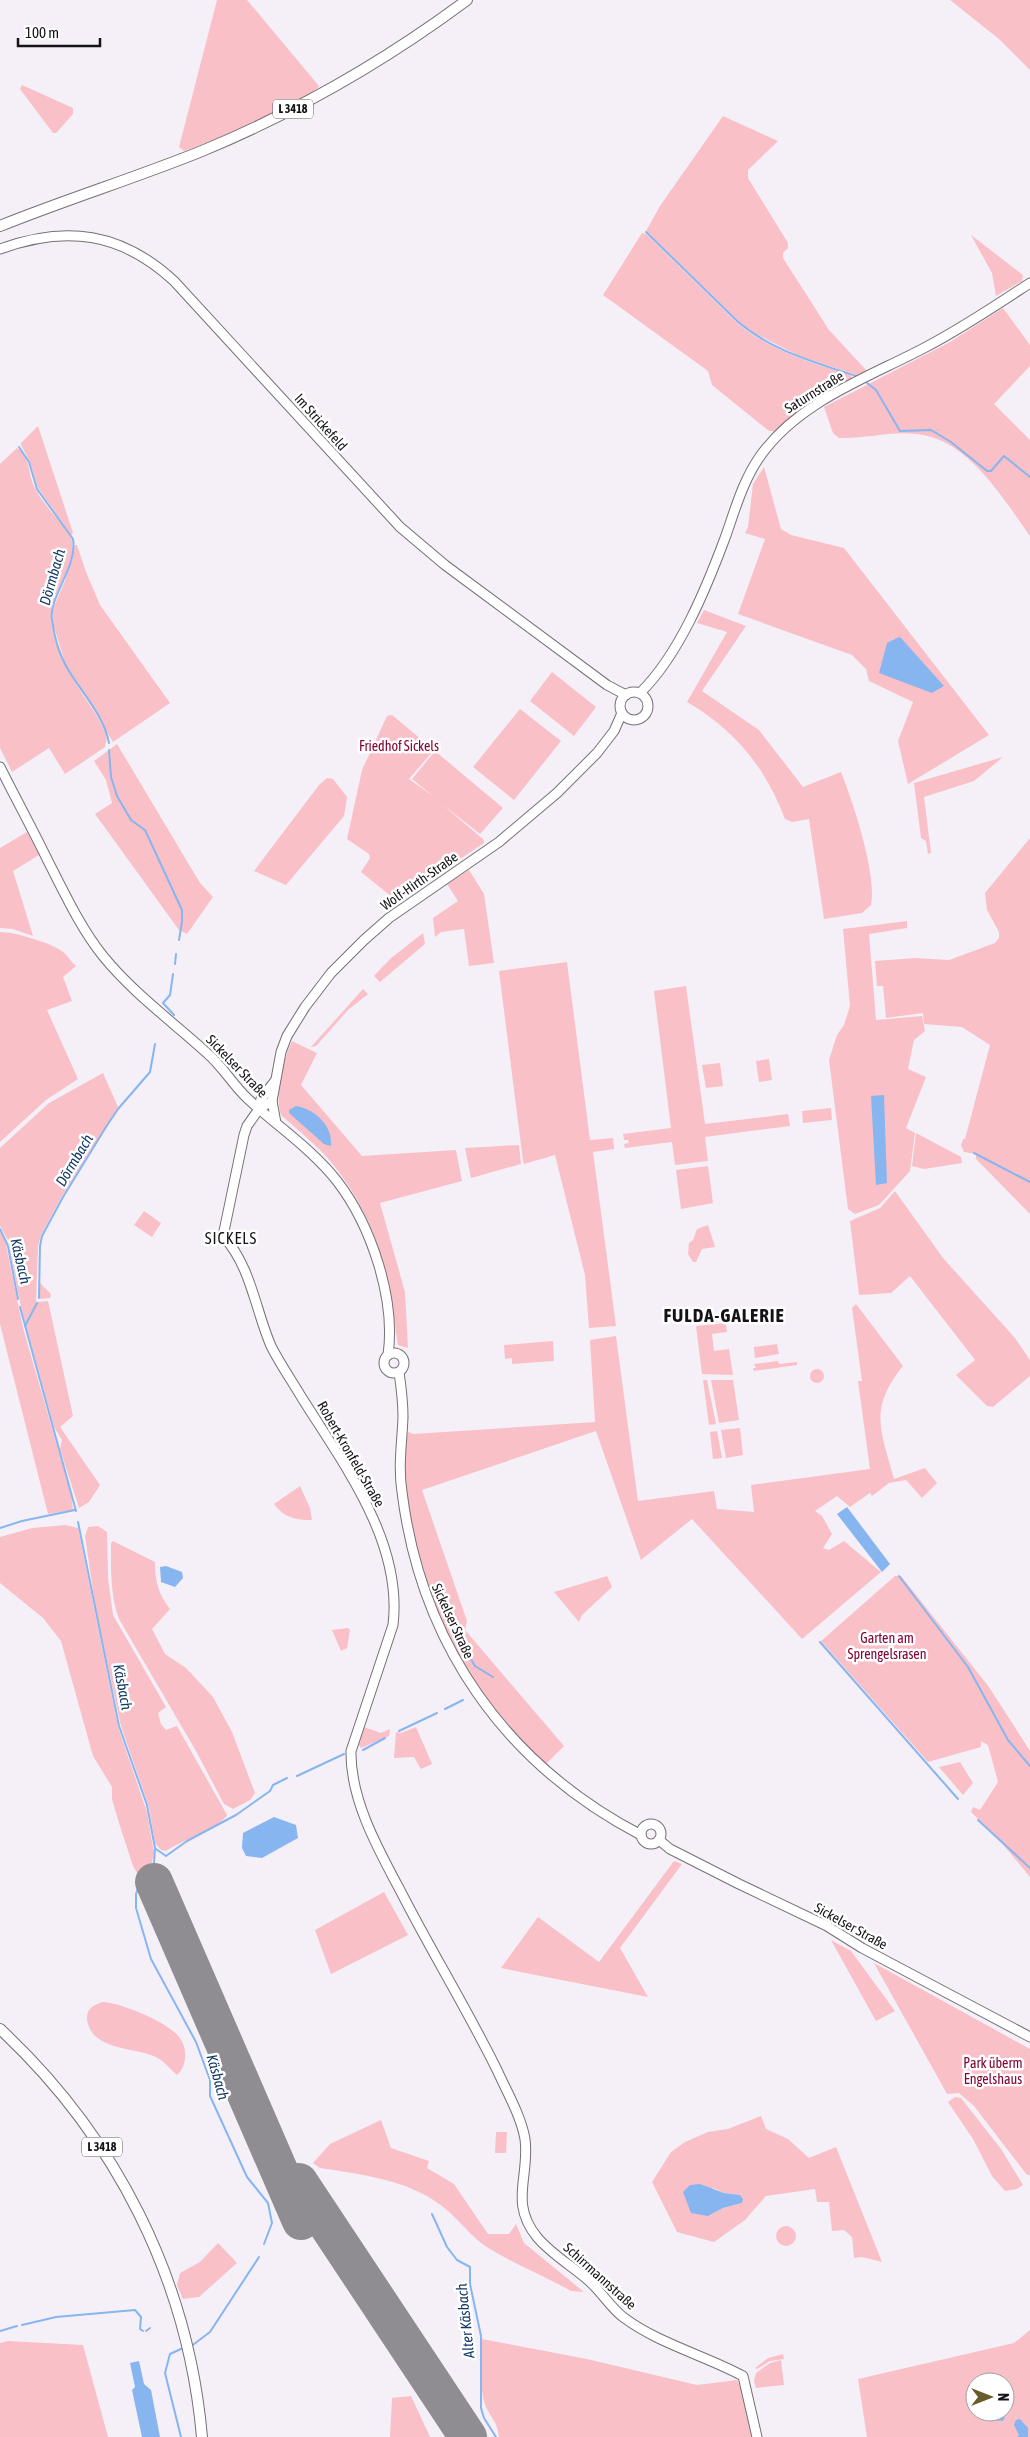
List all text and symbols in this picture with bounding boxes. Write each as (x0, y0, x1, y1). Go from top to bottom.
scale bar (18, 15, 100, 47)
text: 100 m (25, 24, 59, 41)
road number: L 3418 (273, 100, 313, 118)
street label: Saturnstraße (782, 368, 846, 416)
street label: Im Strickefeld (291, 390, 351, 454)
water label: Dörmbach (36, 547, 68, 607)
park label: Friedhof Sickels (359, 738, 439, 754)
street label: Wolf-Hirth-Straße (377, 849, 461, 913)
street label: Sickelser Straße (203, 1031, 271, 1101)
water label: Dörmbach (52, 1131, 96, 1189)
district label: SICKELS (205, 1229, 257, 1247)
water label: Käsbach (8, 1237, 34, 1285)
district label: FULDA-GALERIE (663, 1304, 785, 1326)
street label: Robert-Kronfeld-Straße (314, 1398, 388, 1510)
street label: Sickelser Straße (429, 1581, 477, 1661)
park label: Garten am Sprengelsrasen (848, 1630, 927, 1662)
water label: Käsbach (110, 1663, 136, 1711)
street label: Sickelser Straße (812, 1899, 890, 1953)
water label: Käsbach (203, 2052, 233, 2102)
park label: Park überm Engelshaus (963, 2055, 1023, 2087)
road number: L 3418 (82, 2138, 122, 2156)
street label: Schirrmannstraße (561, 2239, 639, 2313)
water label: Alter Käsbach (453, 2283, 477, 2360)
north arrow (965, 2372, 1015, 2422)
text: N (995, 2393, 1011, 2401)

